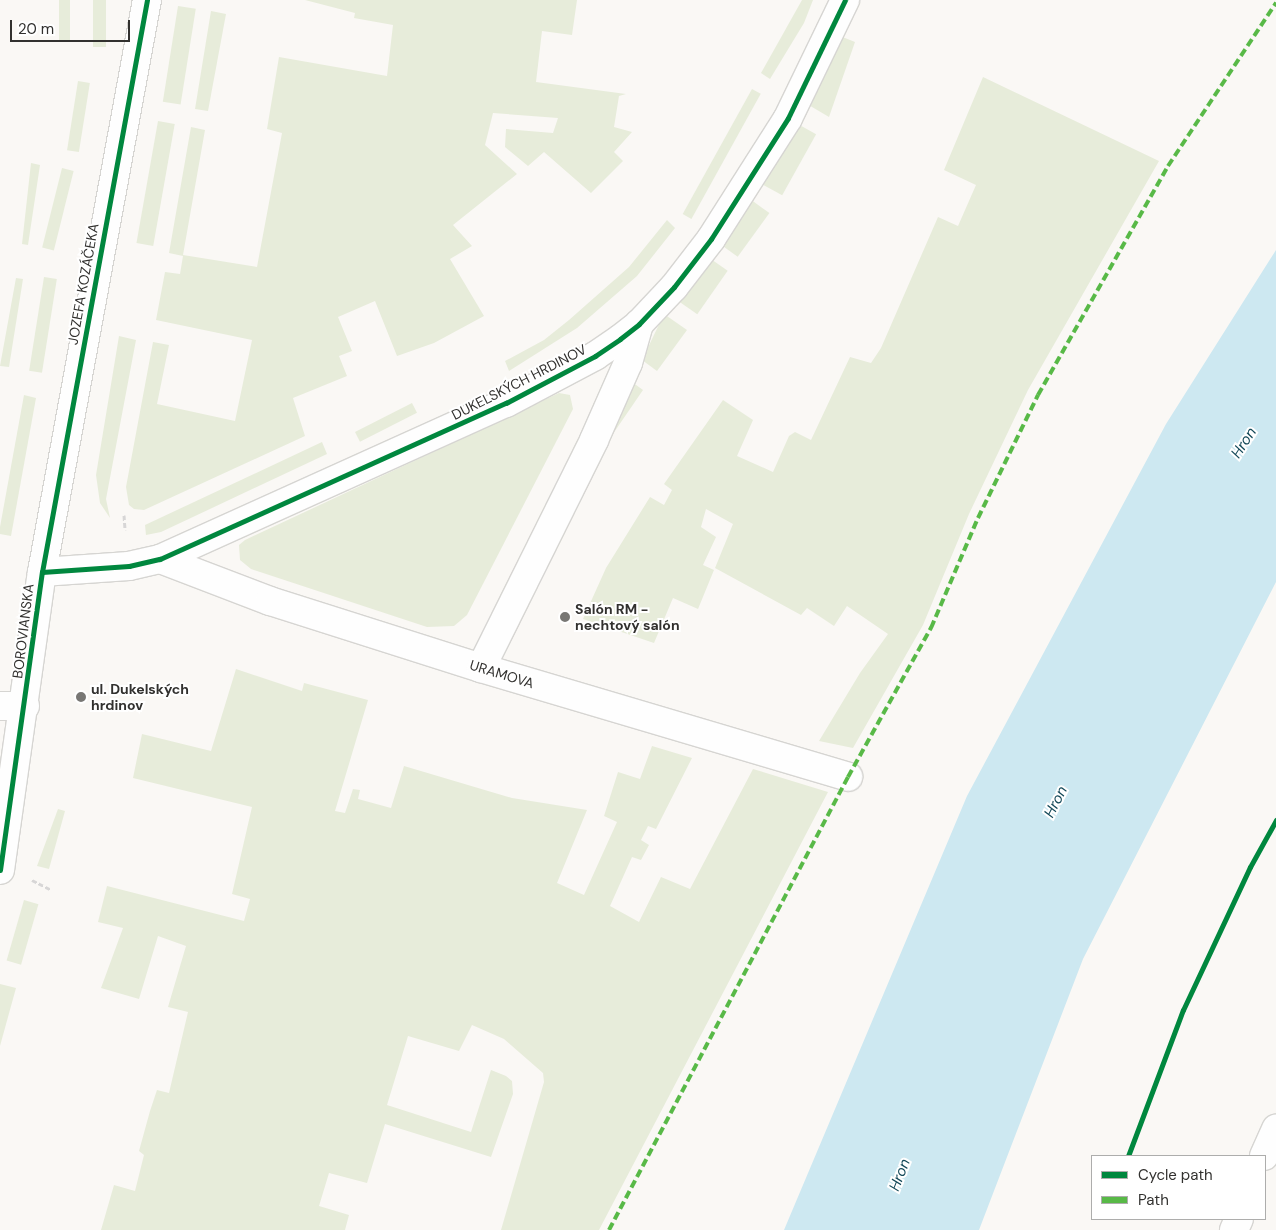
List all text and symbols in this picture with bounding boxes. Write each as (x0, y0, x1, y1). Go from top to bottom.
scale bar (12, 10, 132, 42)
text: 20 m (18, 19, 54, 39)
street label: JOZEFA KOZÁČEKA (64, 222, 102, 346)
street label: DUKELSKÝCH HRDINOV (449, 341, 589, 423)
water label: Hron (1227, 424, 1261, 462)
street label: BOROVIANSKA (9, 583, 37, 679)
place label: Salón RM - nechtový salón (575, 601, 680, 634)
marker: Salón RM - nechtový salón (559, 611, 571, 623)
street label: URAMOVA (468, 656, 536, 692)
place label: ul. Dukelských hrdinov (91, 681, 189, 714)
marker: ul. Dukelských hrdinov (75, 691, 87, 703)
water label: Hron (1040, 783, 1072, 821)
legend (1091, 1155, 1266, 1220)
water label: Hron (886, 1156, 914, 1194)
text: Cycle path (1138, 1165, 1213, 1185)
text: Path (1138, 1190, 1169, 1210)

